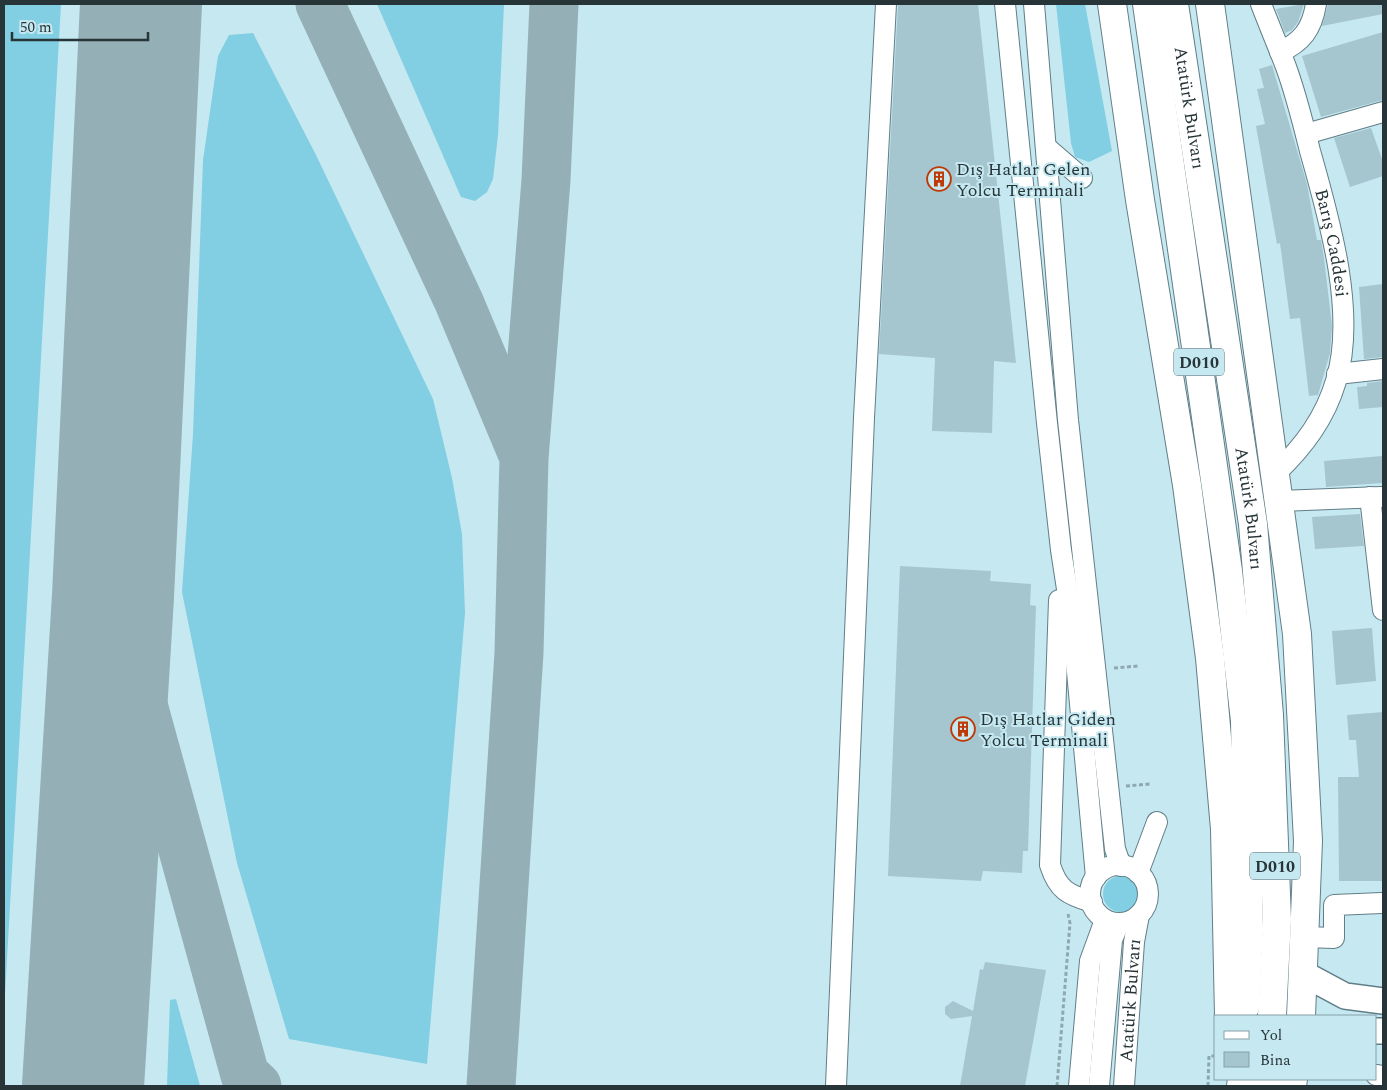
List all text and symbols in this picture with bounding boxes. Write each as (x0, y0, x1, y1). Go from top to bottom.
scale bar (12, 10, 149, 42)
text: 50 m (20, 16, 52, 39)
street label: Atatürk Bulvarı (1167, 45, 1212, 171)
place label: Dış Hatlar Gelen Yolcu Terminali (956, 156, 1090, 204)
building icon: Dış Hatlar Gelen Yolcu Terminali (926, 166, 952, 192)
street label: Barış Caddesi (1307, 186, 1355, 298)
road number: D010 (1174, 348, 1224, 376)
street label: Atatürk Bulvarı (1227, 445, 1270, 571)
place label: Dış Hatlar Giden Yolcu Terminali (980, 706, 1116, 754)
building icon: Dış Hatlar Giden Yolcu Terminali (950, 716, 976, 742)
road number: D010 (1250, 852, 1300, 879)
street label: Atatürk Bulvarı (1113, 936, 1148, 1063)
legend (1214, 1015, 1377, 1080)
text: Yol (1260, 1024, 1282, 1047)
text: Bina (1260, 1049, 1291, 1072)

